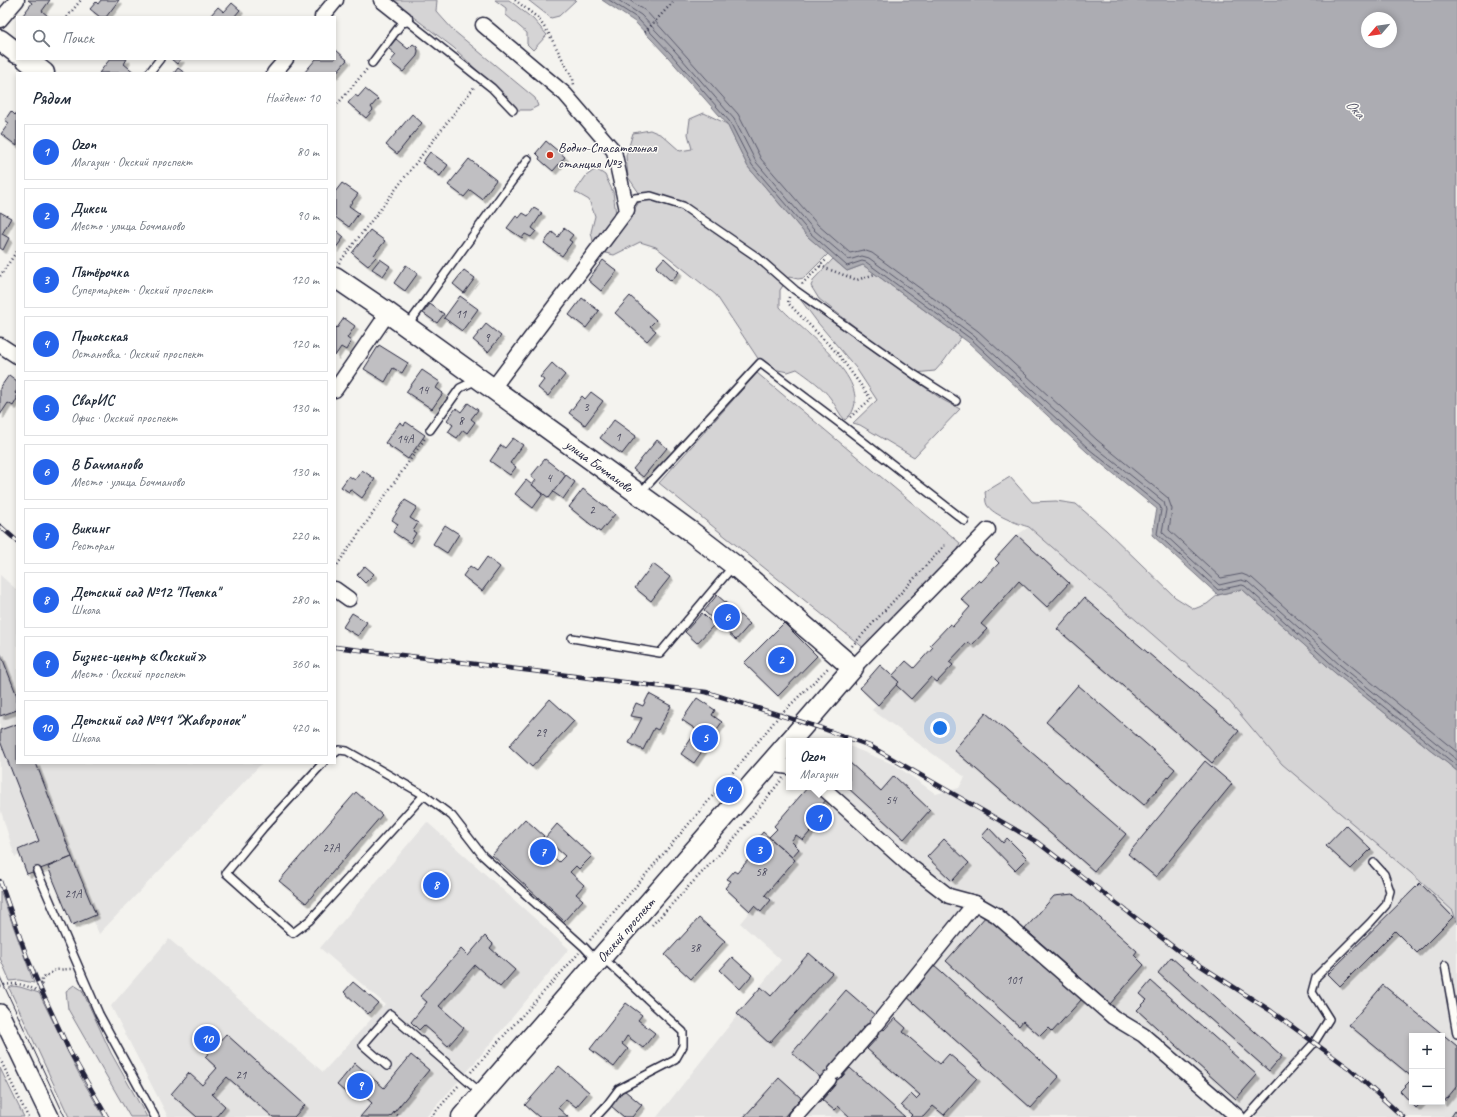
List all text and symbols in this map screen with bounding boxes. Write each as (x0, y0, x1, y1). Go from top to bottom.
north arrow (1361, 12, 1397, 48)
search box (16, 16, 336, 60)
icon: search (30, 27, 52, 49)
text: Поиск (62, 29, 94, 48)
text: Рядом (32, 88, 70, 109)
text: Найдено: 10 (266, 90, 320, 106)
water label: Ока (1341, 95, 1370, 124)
text: Ozon (71, 135, 96, 154)
place label: Водно-Спасательная станция №3 (558, 139, 658, 172)
text: 1 (43, 144, 49, 160)
text: 80 m (297, 144, 319, 160)
marker: Водно-Спасательная станция №3 (545, 150, 555, 160)
text: Магазин · Окский проспект (71, 154, 192, 170)
text: Дикси (71, 199, 107, 218)
text: 2 (43, 208, 49, 224)
text: 90 m (297, 208, 319, 224)
text: Место · улица Бочманово (71, 218, 184, 234)
text: Пятёрочка (71, 263, 128, 282)
text: 3 (43, 272, 49, 288)
text: 120 m (291, 272, 319, 288)
text: Супермаркет · Окский проспект (71, 282, 212, 298)
house number: 11 (456, 306, 467, 322)
text: Приокская (71, 327, 127, 346)
house number: 9 (484, 330, 491, 346)
text: 4 (43, 336, 49, 352)
text: 120 m (291, 336, 319, 352)
text: Остановка · Окский проспект (71, 346, 203, 362)
house number: 14 (418, 382, 430, 398)
text: СварИС (71, 391, 114, 410)
house number: 3 (583, 399, 590, 415)
text: 5 (43, 400, 49, 416)
text: 130 m (291, 400, 319, 416)
text: Офис · Окский проспект (71, 410, 177, 426)
house number: 8 (458, 413, 465, 429)
house number: 1 (615, 429, 621, 445)
house number: 14А (397, 431, 414, 447)
street label: улица Бочманово (561, 435, 637, 497)
text: В Бачманово (71, 455, 142, 474)
text: 6 (43, 464, 49, 480)
text: 130 m (291, 464, 319, 480)
house number: 4 (546, 470, 553, 486)
text: Место · улица Бочманово (71, 474, 184, 490)
house number: 2 (589, 502, 596, 518)
text: Викинг (71, 519, 109, 538)
text: 7 (43, 528, 49, 544)
text: 220 m (291, 528, 319, 544)
text: Ресторан (71, 538, 114, 554)
text: Детский сад №12 "Пчелка" (71, 583, 220, 602)
text: 8 (43, 592, 49, 608)
text: 280 m (291, 592, 319, 608)
text: Школа (71, 602, 100, 618)
pin: 6 (714, 602, 740, 632)
pin: 2 (768, 645, 794, 675)
text: Бизнес-центр «Окский» (71, 647, 206, 666)
text: 9 (43, 656, 49, 672)
text: 360 m (291, 656, 319, 672)
text: Место · Окский проспект (71, 666, 185, 682)
text: Детский сад №41 "Жаворонок" (71, 711, 243, 730)
your location (930, 718, 950, 738)
text: 10 (40, 720, 52, 736)
text: 420 m (291, 720, 319, 736)
pin: 5 (692, 723, 718, 753)
house number: 29 (536, 725, 548, 741)
text: Школа (71, 730, 100, 746)
popup (786, 738, 852, 790)
text: Ozon (800, 747, 825, 766)
text: Магазин (800, 766, 838, 782)
pin: 4 (716, 775, 742, 805)
house number: 54 (886, 792, 898, 808)
pin: 1 (806, 803, 832, 833)
pin: 3 (746, 835, 772, 865)
pin: 7 (530, 837, 556, 867)
house number: 27А (323, 840, 340, 856)
house number: 58 (756, 864, 768, 880)
pin: 8 (423, 870, 449, 900)
house number: 21А (65, 886, 82, 902)
street label: Окский проспект (593, 893, 660, 966)
house number: 38 (690, 940, 702, 956)
house number: 101 (1006, 972, 1023, 988)
pin: 10 (194, 1024, 220, 1054)
map controls (1409, 1033, 1445, 1105)
button: + (1409, 1033, 1445, 1069)
house number: 21 (236, 1067, 247, 1083)
button: − (1409, 1069, 1445, 1105)
pin: 9 (347, 1071, 373, 1101)

